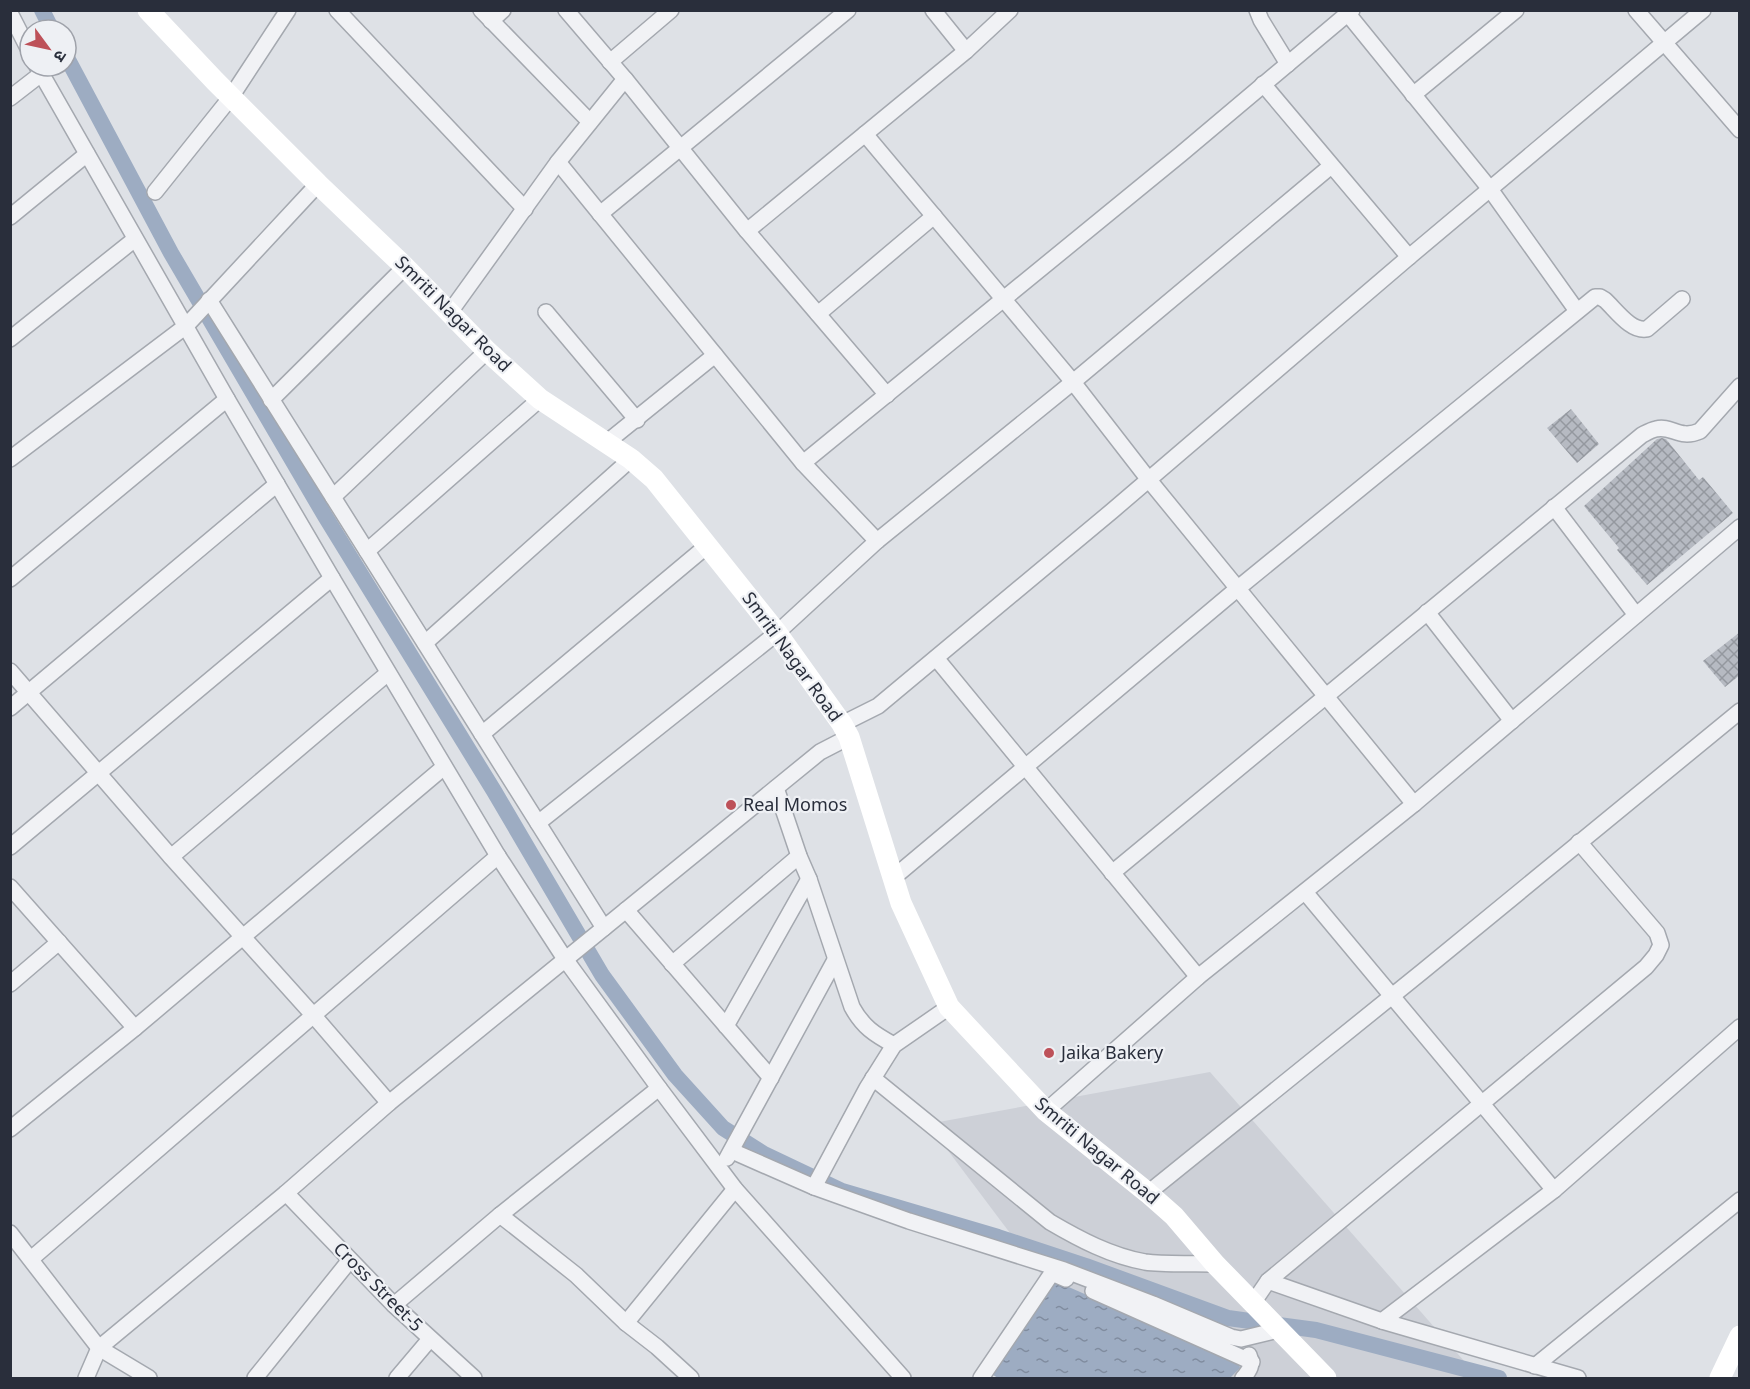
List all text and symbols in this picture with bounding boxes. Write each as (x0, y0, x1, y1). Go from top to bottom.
north arrow (18, 18, 78, 78)
text: उ (48, 46, 72, 67)
street label: Smriti Nagar Road (390, 250, 517, 377)
street label: Smriti Nagar Road (738, 587, 848, 726)
place label: Real Momos (743, 792, 847, 816)
marker: Real Momos (724, 798, 738, 812)
place label: Jaika Bakery (1059, 1040, 1164, 1064)
marker: Jaika Bakery (1042, 1046, 1056, 1060)
street label: Smriti Nagar Road (1031, 1091, 1165, 1209)
street label: Cross Street-5 (329, 1236, 429, 1336)

